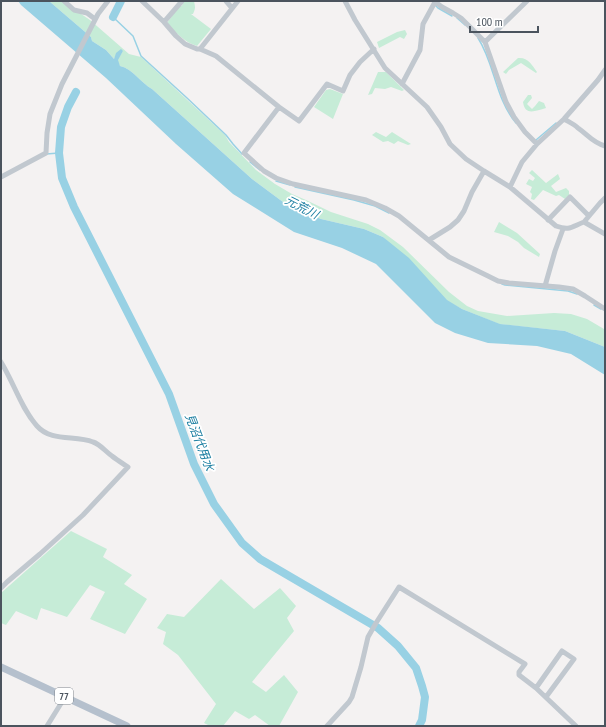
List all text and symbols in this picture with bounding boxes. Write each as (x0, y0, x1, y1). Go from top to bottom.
scale bar (470, 8, 538, 34)
text: 100 m (476, 14, 503, 29)
water label: 元荒川 (283, 192, 323, 223)
water label: 見沼代用水 (182, 411, 218, 475)
road number: 77 (55, 688, 73, 704)

